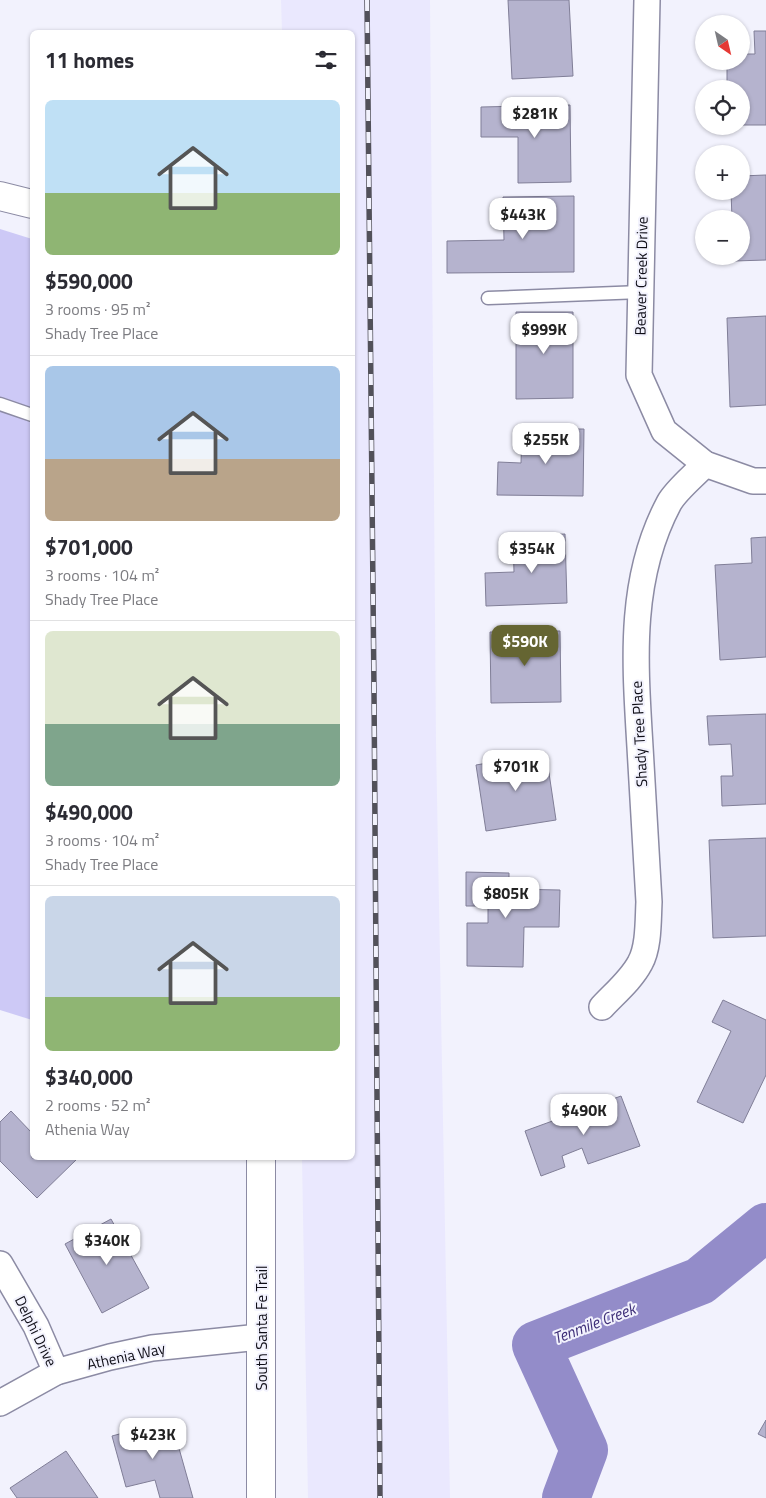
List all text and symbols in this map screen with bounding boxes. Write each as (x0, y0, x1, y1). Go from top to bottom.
north arrow (695, 15, 750, 70)
map controls (695, 15, 750, 265)
text: 11 homes (45, 44, 134, 76)
icon: filters (312, 46, 340, 74)
button: locate (695, 80, 750, 135)
pin: $281K (500, 96, 570, 139)
text: $281K (512, 101, 558, 125)
icon: home (148, 133, 238, 223)
button: + (695, 145, 750, 200)
pin: $443K (488, 198, 558, 240)
text: $443K (500, 202, 546, 226)
button: − (695, 210, 750, 265)
street label: Beaver Creek Drive (628, 216, 654, 336)
text: $590,000 (45, 265, 133, 297)
text: 3 rooms · 95 m² (45, 297, 150, 321)
pin: $999K (509, 312, 579, 355)
text: $999K (521, 317, 567, 341)
text: Shady Tree Place (45, 321, 158, 345)
icon: home (148, 398, 238, 488)
pin: $255K (511, 422, 581, 465)
text: $255K (523, 427, 569, 451)
text: $701,000 (45, 531, 133, 563)
pin: $354K (497, 532, 567, 574)
text: $354K (509, 536, 555, 560)
text: 3 rooms · 104 m² (45, 563, 159, 587)
text: Shady Tree Place (45, 587, 158, 611)
pin: $590K (490, 624, 560, 667)
text: $590K (502, 629, 548, 653)
icon: home (148, 663, 238, 753)
street label: Shady Tree Place (625, 680, 653, 788)
pin: $701K (481, 750, 551, 792)
text: $701K (493, 754, 539, 778)
text: $490,000 (45, 796, 133, 828)
text: 3 rooms · 104 m² (45, 828, 159, 852)
text: Shady Tree Place (45, 852, 158, 876)
pin: $805K (471, 876, 541, 919)
text: $805K (483, 881, 529, 905)
icon: home (148, 928, 238, 1018)
text: $340,000 (45, 1061, 133, 1093)
text: 2 rooms · 52 m² (45, 1093, 150, 1117)
pin: $490K (549, 1094, 619, 1136)
text: $490K (561, 1098, 607, 1122)
text: Athenia Way (45, 1117, 130, 1141)
pin: $340K (72, 1224, 142, 1266)
text: $340K (84, 1228, 130, 1252)
street label: South Santa Fe Trail (250, 1266, 273, 1390)
street label: Delphi Drive (9, 1292, 63, 1370)
water label: Tenmile Creek (549, 1296, 640, 1350)
street label: Athenia Way (85, 1336, 167, 1376)
pin: $423K (118, 1418, 188, 1460)
text: $423K (130, 1422, 176, 1446)

